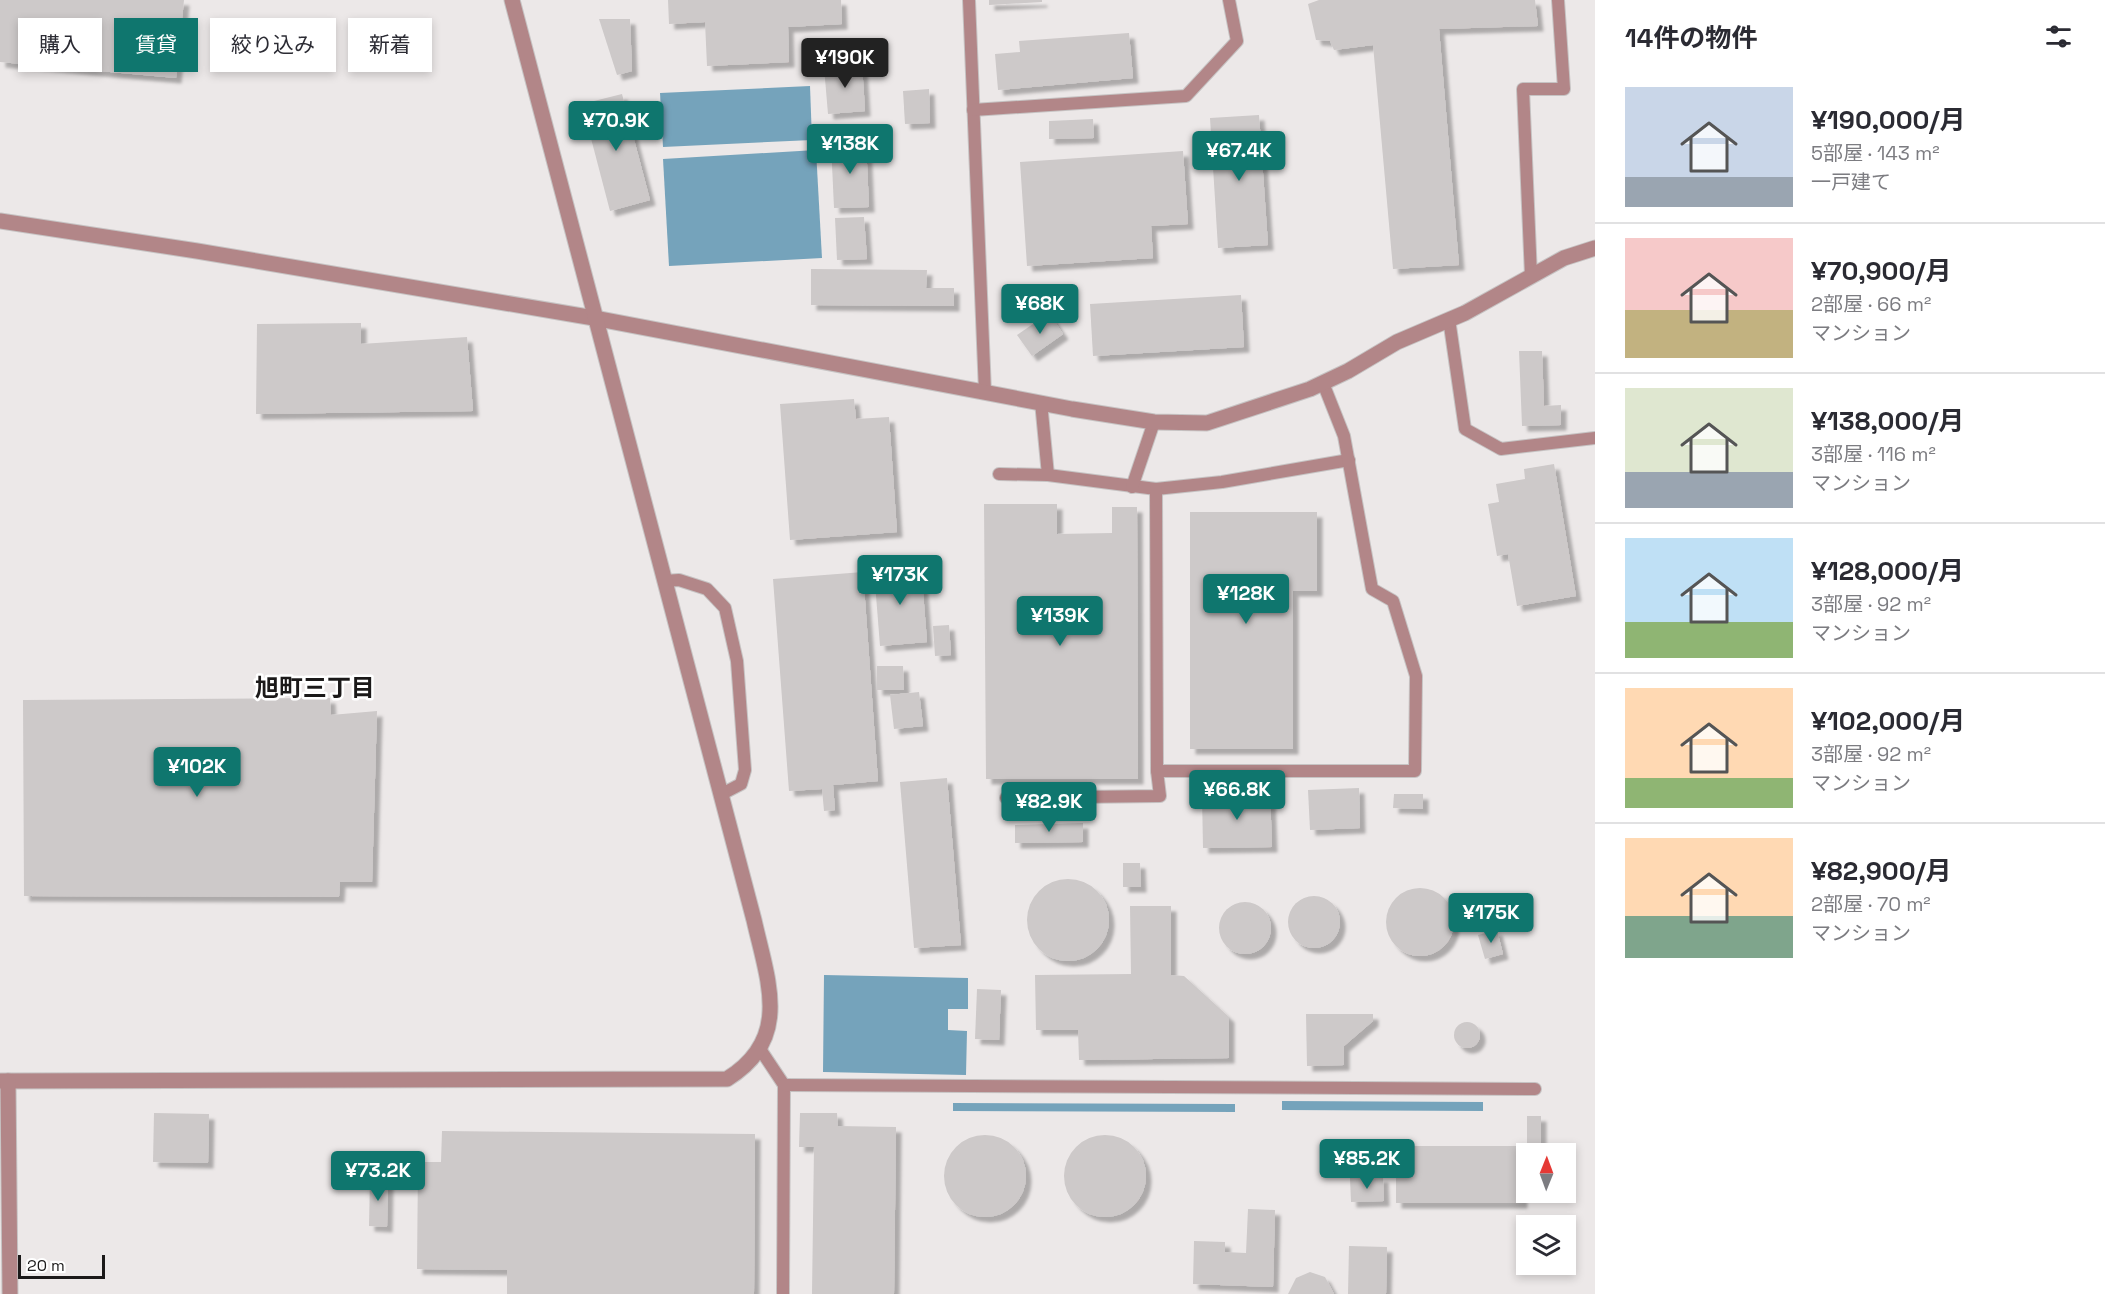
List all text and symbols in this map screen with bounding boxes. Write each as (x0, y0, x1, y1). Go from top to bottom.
chip: 購入 (18, 18, 102, 72)
chip: 賃貸 (114, 18, 198, 72)
chip: 絞り込み (210, 18, 336, 72)
chip: 新着 (348, 18, 432, 72)
icon: filters (2042, 20, 2075, 53)
text: 14件の物件 (1625, 21, 1757, 55)
pin: ¥190K (803, 38, 887, 89)
text: ¥190K (815, 44, 875, 70)
pin: ¥70.9K (567, 101, 665, 152)
text: ¥190,000/月 (1811, 103, 1965, 137)
text: ¥70.9K (583, 107, 649, 133)
icon: home (1673, 111, 1745, 183)
pin: ¥138K (808, 124, 892, 175)
text: ¥138K (821, 130, 879, 156)
pin: ¥67.4K (1190, 131, 1288, 182)
text: ¥67.4K (1206, 137, 1272, 163)
text: 5部屋 · 143 m² (1811, 140, 1940, 166)
text: 一戸建て (1811, 169, 1891, 195)
text: ¥70,900/月 (1811, 254, 1951, 288)
icon: home (1673, 262, 1745, 334)
pin: ¥68K (1004, 284, 1076, 335)
text: ¥68K (1015, 290, 1065, 316)
text: 2部屋 · 66 m² (1811, 291, 1931, 317)
text: マンション (1811, 320, 1911, 346)
text: ¥138,000/月 (1811, 404, 1964, 438)
icon: home (1673, 412, 1745, 484)
text: 3部屋 · 116 m² (1811, 441, 1936, 467)
text: マンション (1811, 470, 1911, 496)
text: ¥128,000/月 (1811, 554, 1964, 588)
pin: ¥173K (858, 555, 942, 606)
text: ¥173K (871, 561, 929, 587)
icon: home (1673, 562, 1745, 634)
pin: ¥128K (1204, 574, 1288, 625)
text: ¥128K (1217, 580, 1275, 606)
text: 3部屋 · 92 m² (1811, 591, 1931, 617)
pin: ¥139K (1018, 596, 1102, 647)
text: ¥139K (1031, 602, 1089, 628)
text: マンション (1811, 620, 1911, 646)
district label: 旭町三丁目 (255, 672, 375, 703)
text: ¥102,000/月 (1811, 704, 1965, 738)
icon: home (1673, 712, 1745, 784)
text: 3部屋 · 92 m² (1811, 741, 1931, 767)
pin: ¥102K (155, 747, 239, 798)
text: ¥102K (168, 753, 226, 779)
pin: ¥66.8K (1188, 770, 1286, 821)
text: マンション (1811, 770, 1911, 796)
text: ¥66.8K (1203, 776, 1271, 802)
pin: ¥82.9K (1000, 782, 1098, 833)
text: ¥82.9K (1015, 788, 1083, 814)
text: ¥82,900/月 (1811, 854, 1952, 888)
icon: home (1673, 862, 1745, 934)
text: 2部屋 · 70 m² (1811, 891, 1931, 917)
pin: ¥175K (1449, 893, 1533, 944)
text: ¥175K (1462, 899, 1520, 925)
text: マンション (1811, 920, 1911, 946)
pin: ¥85.2K (1318, 1139, 1416, 1190)
north arrow (1516, 1143, 1576, 1203)
map controls (1516, 1143, 1576, 1275)
text: ¥85.2K (1334, 1145, 1400, 1171)
pin: ¥73.2K (329, 1151, 427, 1202)
text: ¥73.2K (345, 1157, 411, 1183)
button: layers (1516, 1215, 1576, 1275)
scale bar (18, 1252, 105, 1280)
text: 20 m (27, 1255, 65, 1276)

